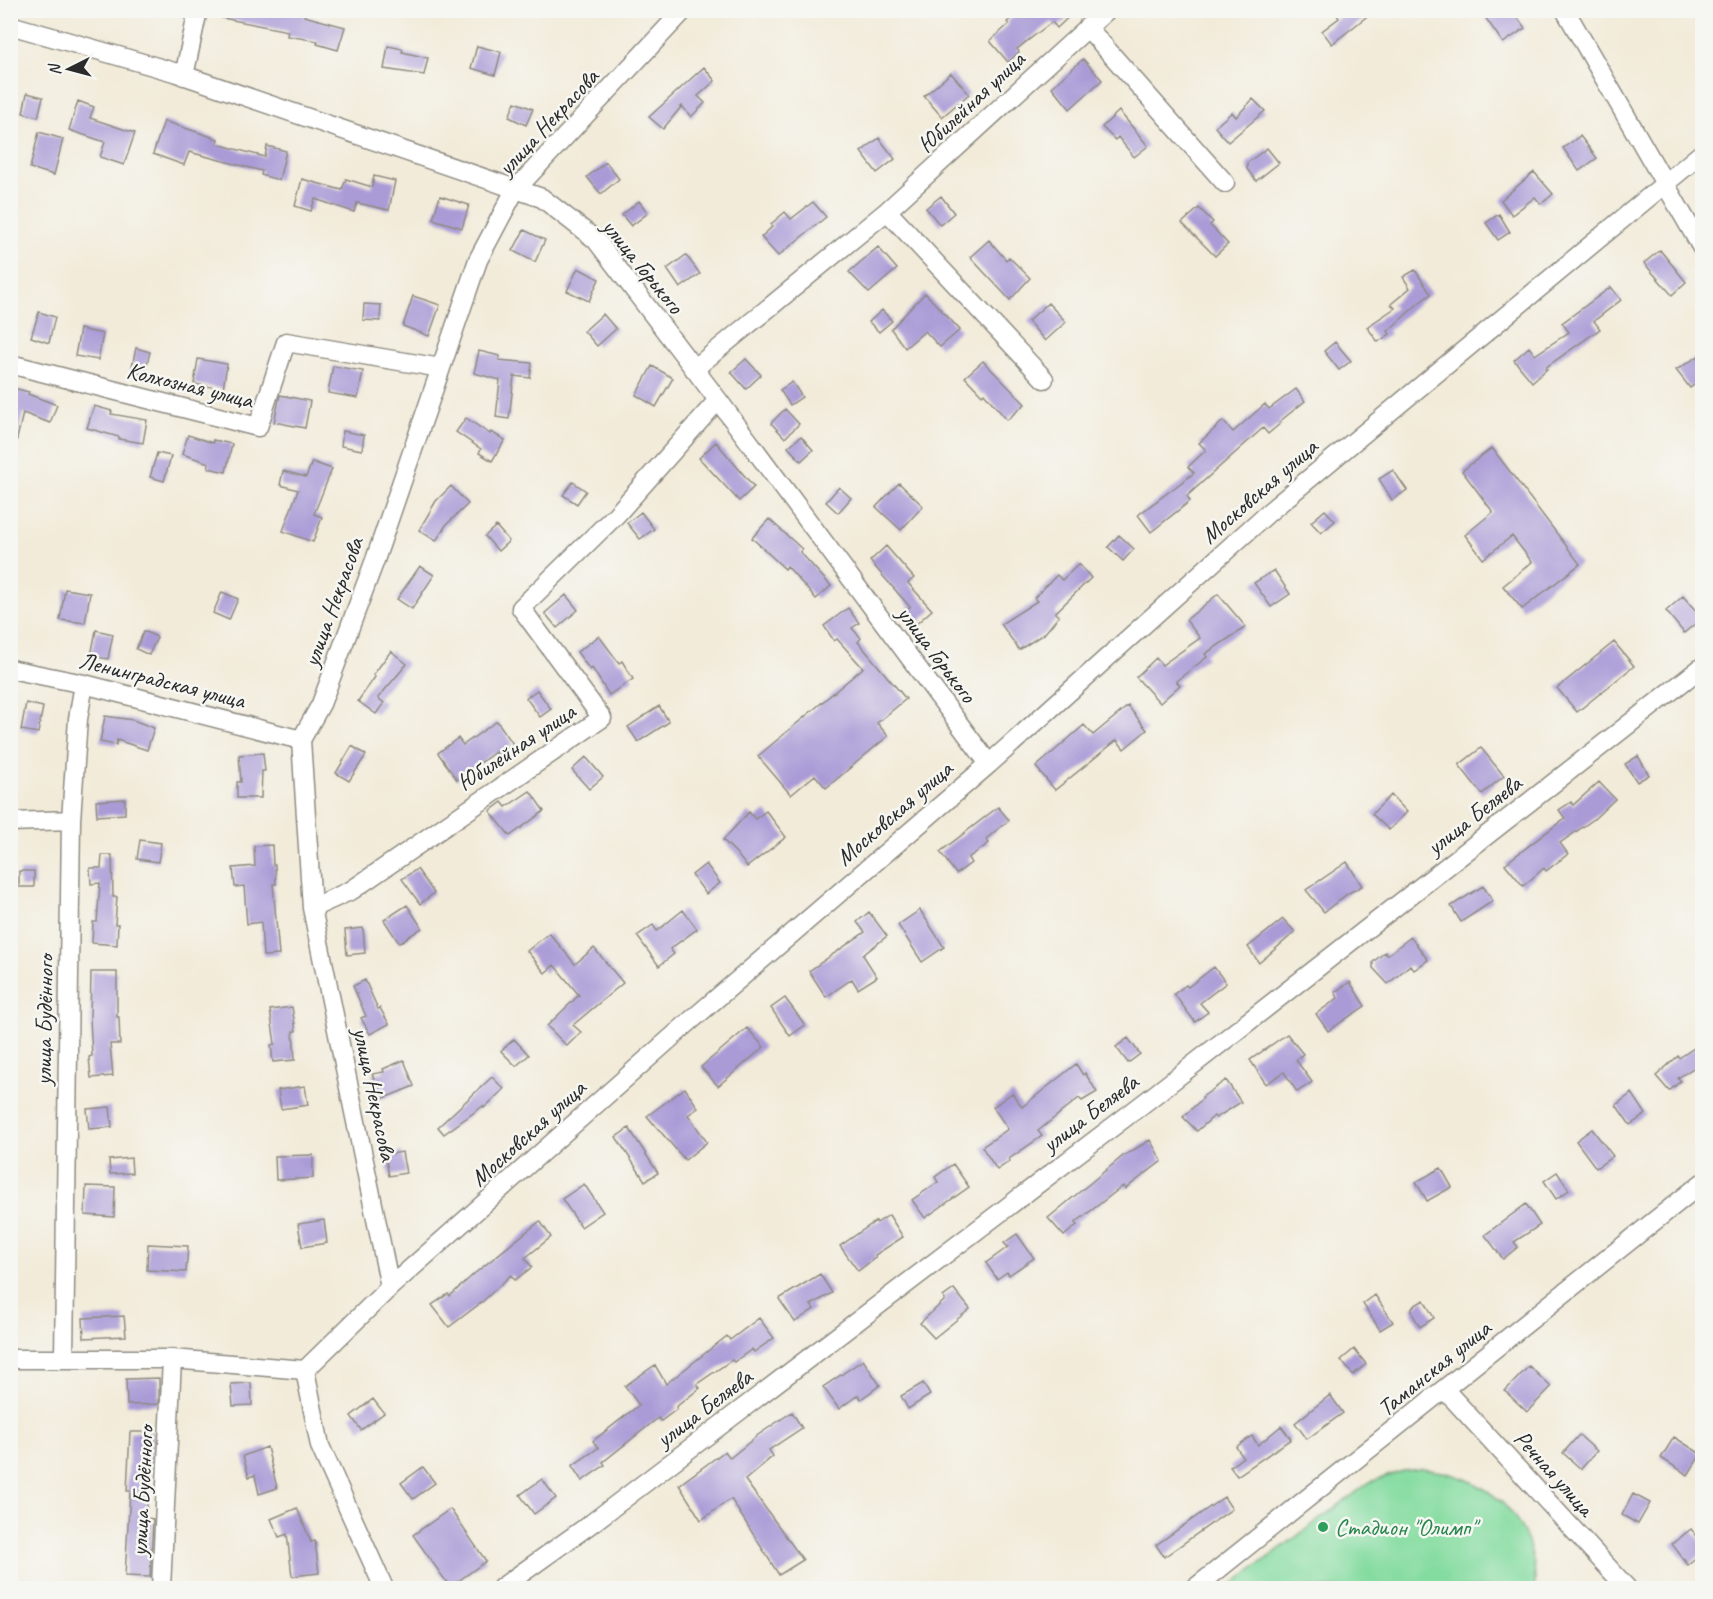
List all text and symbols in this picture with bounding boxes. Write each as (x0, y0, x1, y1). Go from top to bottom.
north arrow (39, 39, 99, 99)
street label: Юбилейная улица (911, 44, 1032, 159)
text: N (44, 61, 66, 76)
street label: улица Некрасова (489, 61, 606, 183)
street label: улица Горького (594, 211, 691, 321)
street label: Колхозная улица (124, 355, 258, 416)
street label: Московская улица (1194, 431, 1325, 550)
street label: улица Некрасова (295, 532, 371, 673)
street label: улица Горького (890, 598, 984, 710)
street label: Ленинградская улица (76, 645, 249, 715)
street label: Юбилейная улица (451, 696, 582, 798)
street label: Московская улица (829, 753, 960, 872)
street label: улица Беляева (1419, 768, 1529, 863)
street label: улица Будённого (28, 952, 60, 1088)
street label: улица Некрасова (346, 1023, 404, 1165)
street label: улица Беляева (1034, 1066, 1145, 1160)
street label: Московская улица (464, 1072, 593, 1193)
street label: Таманская улица (1371, 1312, 1498, 1423)
street label: улица Беляева (648, 1361, 759, 1455)
street label: улица Будённого (123, 1422, 161, 1559)
street label: Речная улица (1507, 1424, 1602, 1524)
place label: Стадион "Олимп" (1335, 1512, 1481, 1542)
marker: Стадион "Олимп" (1316, 1520, 1330, 1534)

